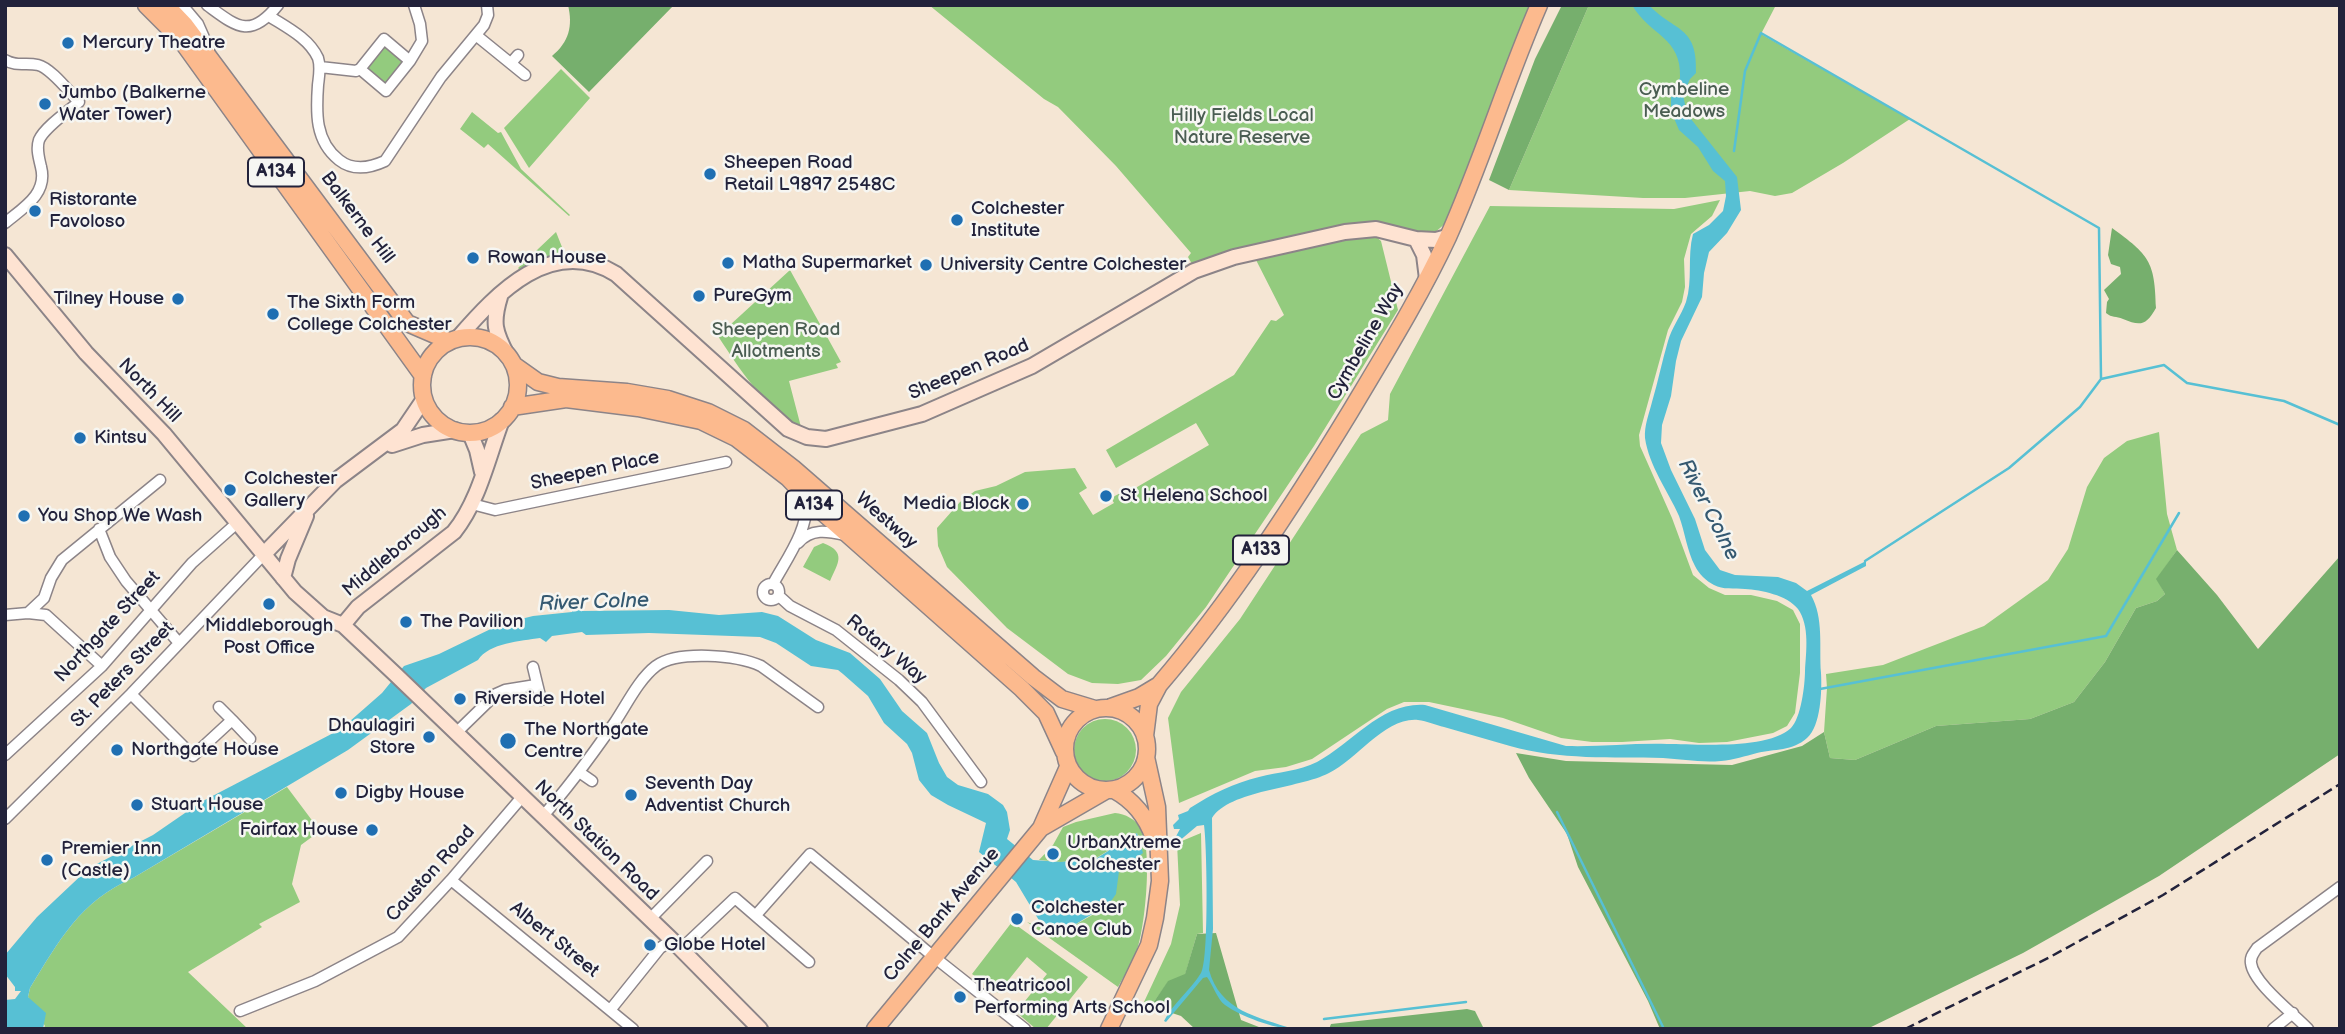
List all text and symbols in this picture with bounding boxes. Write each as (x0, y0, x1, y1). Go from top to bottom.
place label: Mercury Theatre (82, 32, 225, 54)
marker: Mercury Theatre (60, 35, 76, 51)
park label: Cymbeline Meadows (1639, 79, 1729, 123)
place label: Jumbo (Balkerne Water Tower) (59, 82, 206, 126)
marker: Jumbo (Balkerne Water Tower) (37, 96, 53, 112)
park label: Hilly Fields Local Nature Reserve (1170, 105, 1314, 149)
place label: Sheepen Road Retail L9897 2548C (724, 152, 895, 196)
road number: A134 (248, 158, 304, 187)
marker: Sheepen Road Retail L9897 2548C (702, 166, 718, 182)
street label: Balkerne Hill (315, 168, 399, 268)
place label: Ristorante Favoloso (49, 189, 137, 233)
place label: Colchester Institute (971, 198, 1064, 242)
marker: Ristorante Favoloso (27, 203, 43, 219)
marker: Colchester Institute (949, 212, 965, 228)
place label: Rowan House (487, 247, 606, 269)
marker: Rowan House (465, 250, 481, 266)
place label: Matha Supermarket (742, 252, 912, 274)
place label: University Centre Colchester (940, 254, 1186, 276)
marker: Matha Supermarket (720, 255, 736, 271)
marker: University Centre Colchester (918, 257, 934, 273)
street label: Cymbeline Way (1323, 279, 1409, 405)
place label: PureGym (713, 285, 792, 307)
place label: Tilney House (53, 288, 164, 310)
marker: PureGym (691, 288, 707, 304)
marker: Tilney House (170, 291, 186, 307)
place label: The Sixth Form College Colchester (287, 292, 451, 336)
marker: The Sixth Form College Colchester (265, 306, 281, 322)
park label: Sheepen Road Allotments (712, 319, 840, 363)
street label: Sheepen Road (905, 334, 1033, 406)
street label: North Hill (113, 354, 185, 428)
place label: Kintsu (94, 427, 147, 449)
marker: Kintsu (72, 430, 88, 446)
street label: Sheepen Place (529, 446, 661, 496)
water label: River Colne (1672, 455, 1744, 565)
place label: Colchester Gallery (244, 468, 337, 512)
marker: Colchester Gallery (222, 482, 238, 498)
place label: St Helena School (1120, 485, 1268, 507)
street label: Westway (850, 488, 922, 554)
marker: St Helena School (1098, 488, 1114, 504)
road number: A134 (786, 490, 842, 520)
place label: Media Block (903, 493, 1009, 515)
marker: Media Block (1015, 496, 1031, 512)
street label: Middleborough (338, 502, 452, 602)
place label: You Shop We Wash (38, 505, 202, 527)
marker: You Shop We Wash (16, 508, 32, 524)
road number: A133 (1233, 536, 1289, 564)
street label: Northgate Street (51, 567, 165, 687)
water label: River Colne (538, 588, 650, 618)
marker: Middleborough Post Office (261, 596, 277, 612)
place label: The Pavilion (420, 611, 524, 633)
street label: Rotary Way (841, 611, 931, 689)
marker: The Pavilion (398, 614, 414, 630)
place label: Middleborough Post Office (205, 615, 333, 659)
street label: St. Peters Street (67, 617, 179, 733)
place label: Riverside Hotel (474, 688, 605, 710)
marker: Riverside Hotel (452, 691, 468, 707)
place label: Dhaulagiri Store (328, 715, 415, 759)
place label: The Northgate Centre (524, 719, 649, 763)
marker: Dhaulagiri Store (421, 729, 437, 745)
marker: The Northgate Centre (498, 731, 518, 751)
place label: Northgate House (131, 739, 279, 761)
marker: Northgate House (109, 742, 125, 758)
place label: Seventh Day Adventist Church (645, 773, 790, 817)
street label: North Station Road (529, 776, 663, 906)
place label: Digby House (355, 782, 464, 804)
marker: Digby House (333, 785, 349, 801)
marker: Seventh Day Adventist Church (623, 787, 639, 803)
place label: Stuart House (151, 794, 263, 816)
marker: Stuart House (129, 797, 145, 813)
place label: Fairfax House (240, 819, 358, 841)
street label: Causton Road (382, 821, 480, 927)
marker: Fairfax House (364, 822, 380, 838)
place label: UrbanXtreme Colchester (1067, 832, 1181, 876)
place label: Premier Inn (Castle) (61, 838, 161, 882)
street label: Colne Bank Avenue (879, 843, 1005, 987)
marker: UrbanXtreme Colchester (1045, 846, 1061, 862)
marker: Premier Inn (Castle) (39, 852, 55, 868)
street label: Albert Street (505, 897, 603, 983)
place label: Colchester Canoe Club (1031, 897, 1132, 941)
marker: Colchester Canoe Club (1009, 911, 1025, 927)
place label: Globe Hotel (664, 934, 765, 956)
marker: Globe Hotel (642, 937, 658, 953)
place label: Theatricool Performing Arts School (974, 975, 1170, 1019)
marker: Theatricool Performing Arts School (952, 989, 968, 1005)

